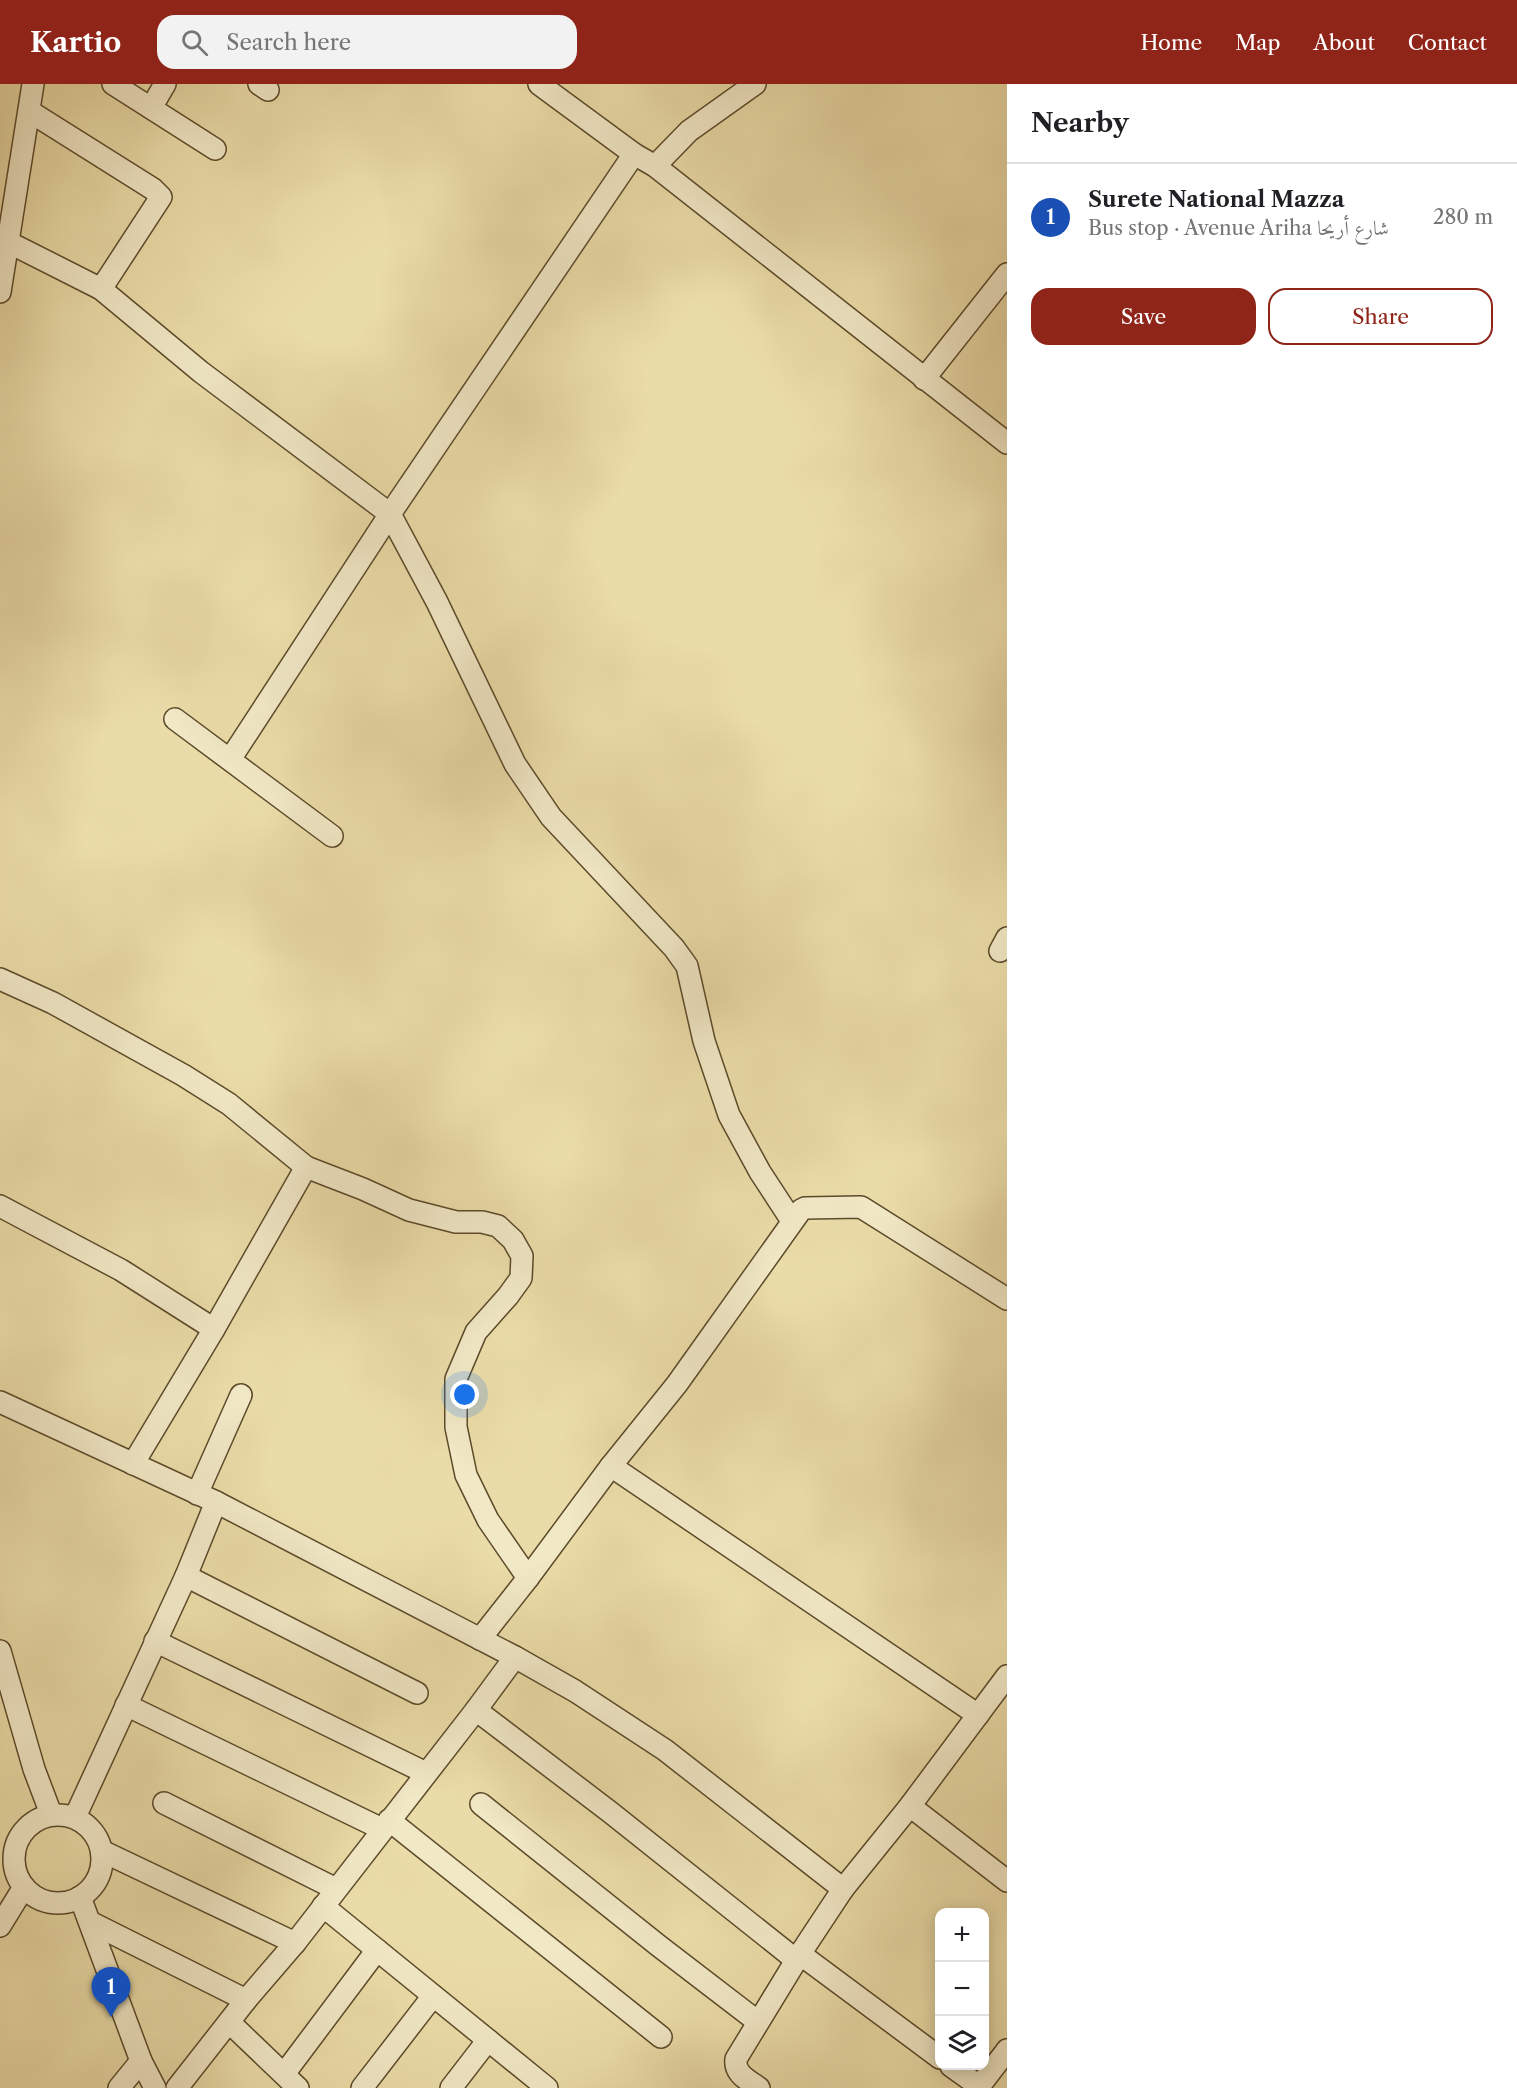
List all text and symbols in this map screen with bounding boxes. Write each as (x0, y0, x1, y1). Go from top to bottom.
search box (157, 15, 577, 69)
text: Kartio (30, 25, 121, 59)
icon: search (178, 26, 211, 59)
text: Search here (226, 29, 351, 56)
text: Home (1141, 30, 1202, 55)
text: Map (1235, 30, 1280, 55)
text: About (1313, 30, 1375, 55)
text: Contact (1408, 30, 1487, 55)
text: Nearby (1031, 107, 1129, 139)
text: Surete National Mazza (1088, 186, 1344, 213)
text: 1 (1046, 205, 1055, 229)
text: 280 m (1433, 205, 1493, 229)
text: Bus stop · Avenue Ariha شارع أريحا (1088, 216, 1389, 240)
button: Save (1031, 288, 1256, 345)
button: Share (1268, 288, 1493, 345)
your location (450, 1380, 479, 1409)
map controls (935, 1908, 989, 2070)
button: + (935, 1908, 989, 1962)
button: − (935, 1962, 989, 2016)
pin: 1 (92, 1968, 130, 2017)
button: layers (935, 2016, 989, 2070)

